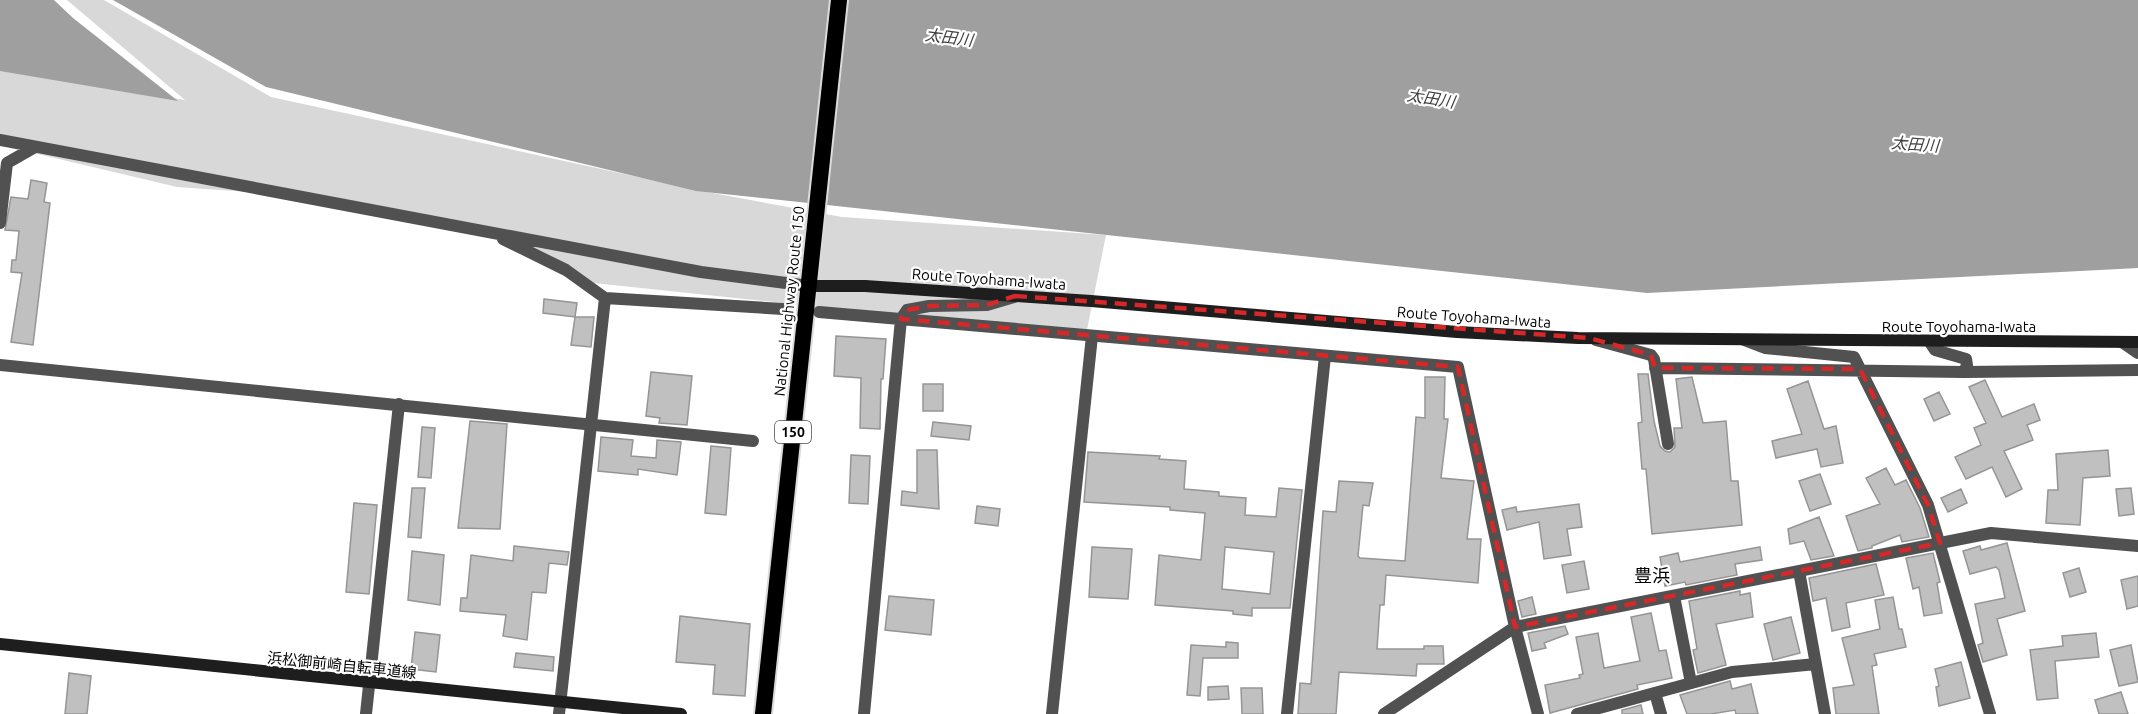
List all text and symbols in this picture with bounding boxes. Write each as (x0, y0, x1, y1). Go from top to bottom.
water label: 太田川 (924, 25, 976, 49)
water label: 太田川 (1406, 85, 1458, 111)
water label: 太田川 (1890, 133, 1942, 155)
street label: National Highway Route 150 (771, 205, 807, 397)
street label: Route Toyohama-Iwata (911, 265, 1067, 293)
street label: Route Toyohama-Iwata (1396, 303, 1552, 331)
street label: Route Toyohama-Iwata (1882, 318, 2036, 335)
road number: 150 (775, 421, 811, 443)
district label: 豊浜 (1634, 565, 1670, 585)
street label: 浜松御前崎自転車道線 (267, 649, 417, 681)

